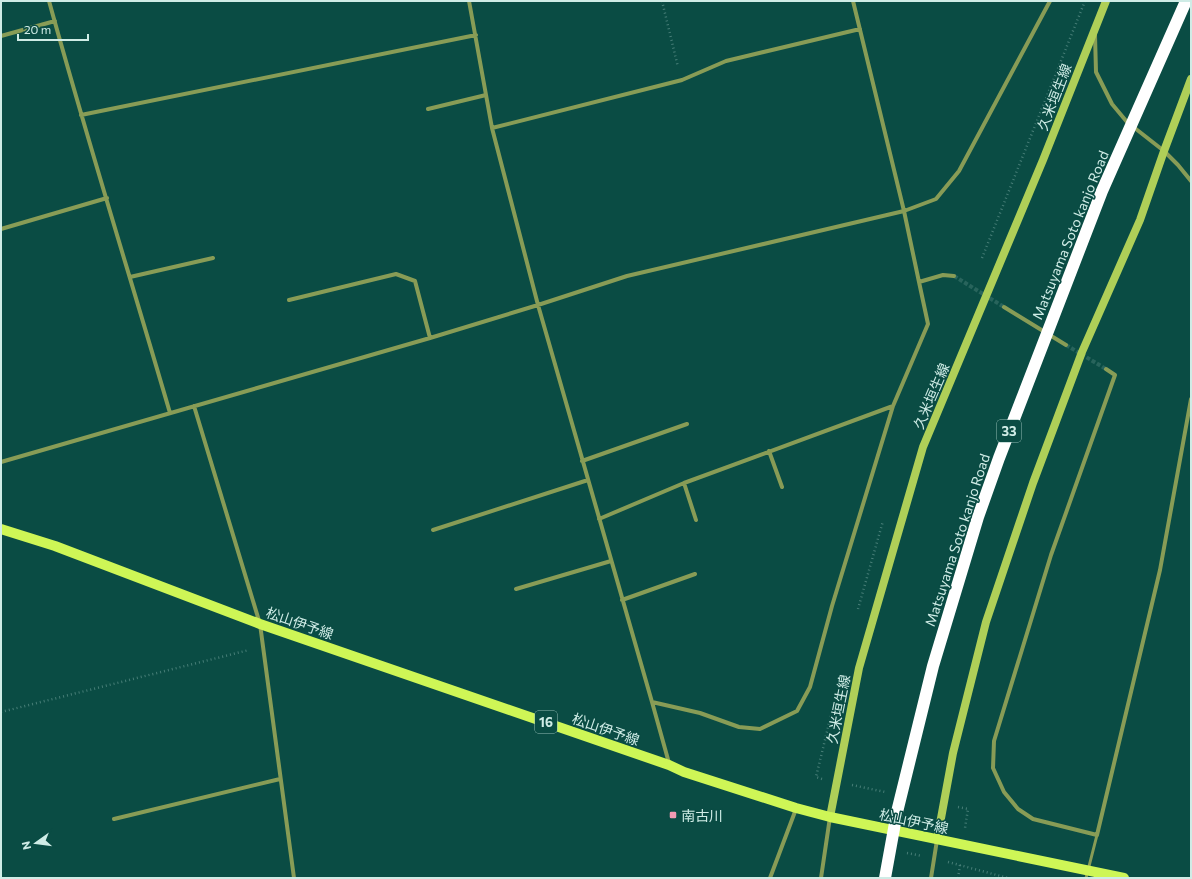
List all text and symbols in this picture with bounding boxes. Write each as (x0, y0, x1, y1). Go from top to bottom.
scale bar (18, 16, 88, 42)
text: 20 m (24, 22, 51, 36)
street label: 久米垣生線 (1034, 61, 1074, 133)
street label: Matsuyama Soto kanjo Road (1028, 148, 1112, 322)
street label: 久米垣生線 (910, 360, 952, 432)
road number: 33 (997, 420, 1021, 442)
street label: Matsuyama Soto kanjo Road (921, 452, 993, 628)
street label: 松山伊予線 (264, 604, 336, 642)
street label: 久米垣生線 (823, 673, 853, 745)
street label: 松山伊予線 (570, 710, 642, 748)
road number: 16 (535, 711, 557, 733)
street label: 松山伊予線 (878, 805, 950, 837)
place label: 南古川 (681, 807, 723, 824)
marker: 南古川 (668, 810, 678, 820)
north arrow (16, 823, 56, 863)
text: N (19, 840, 33, 851)

